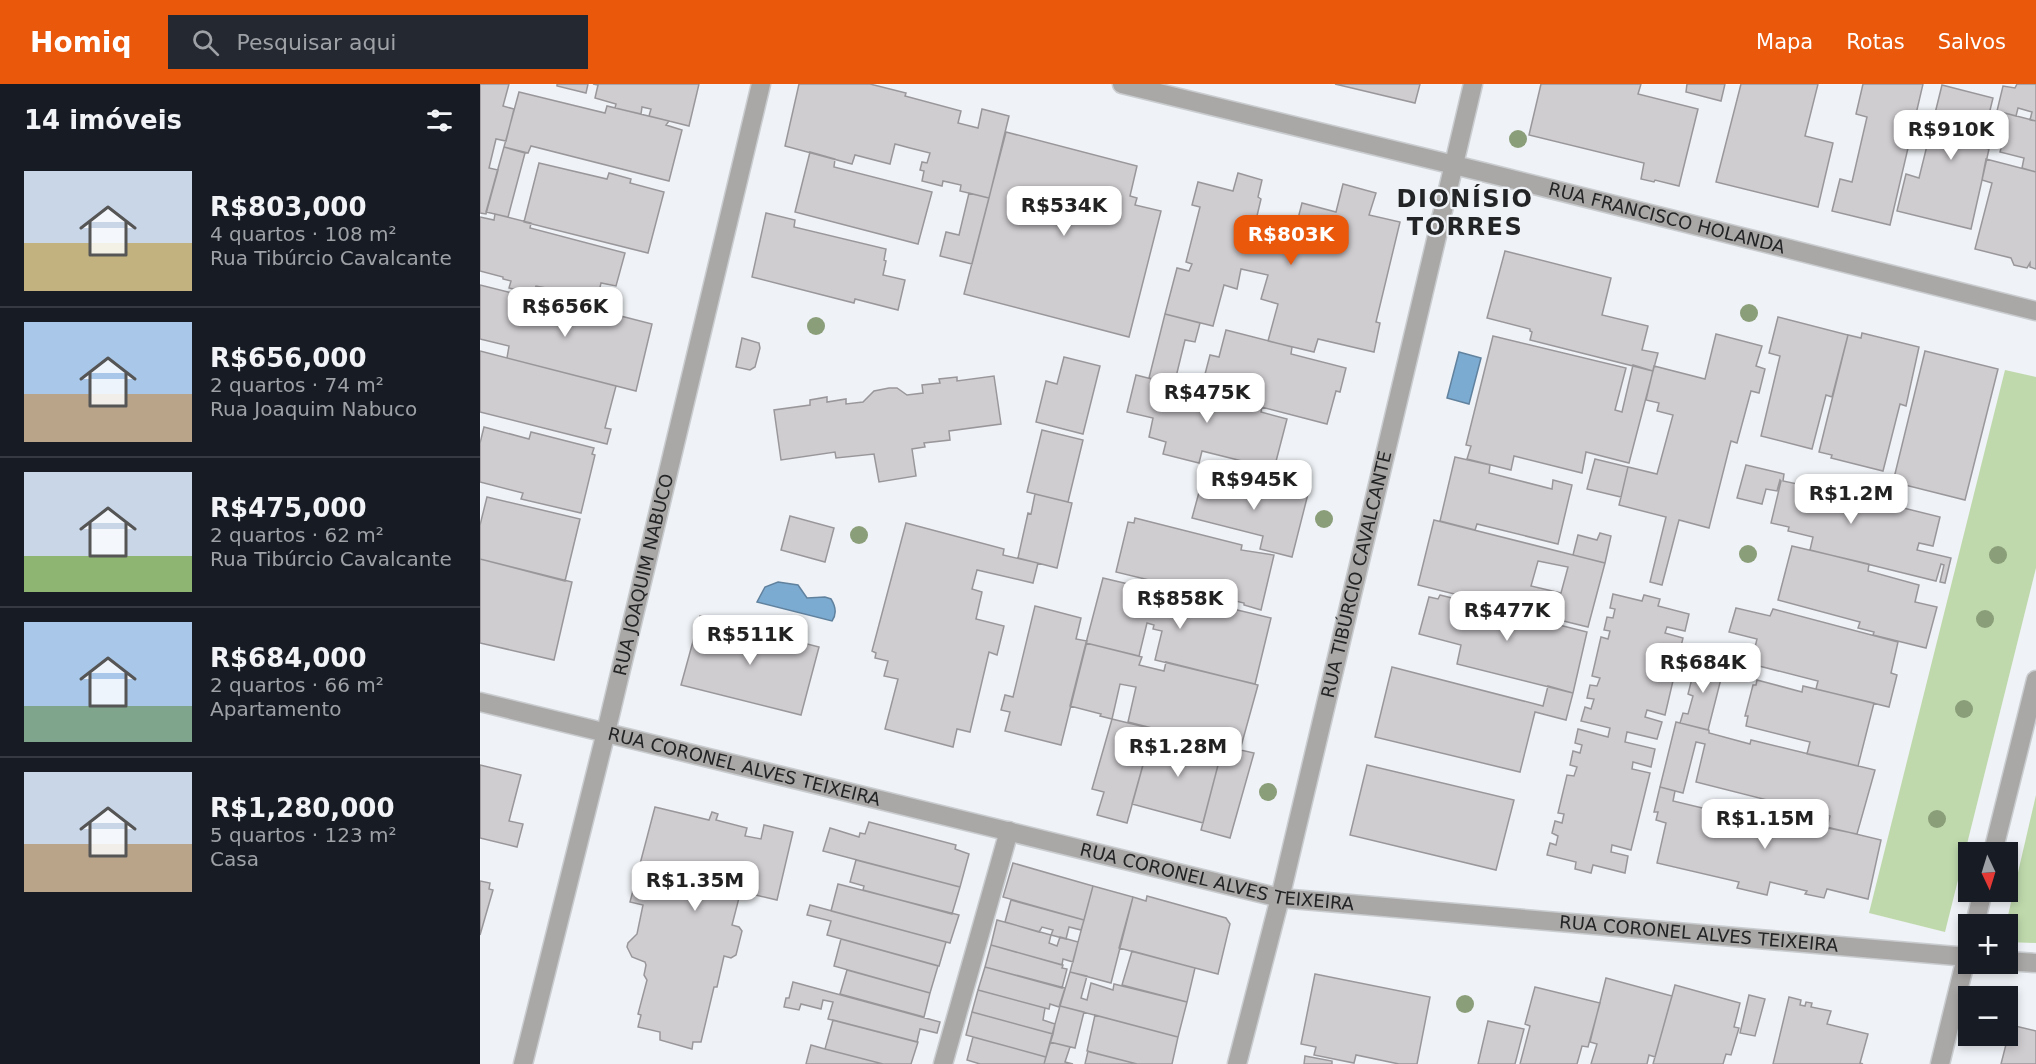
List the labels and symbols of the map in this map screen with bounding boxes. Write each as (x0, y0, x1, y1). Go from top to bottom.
pin: R$910K (1902, 110, 2000, 161)
street label: RUA FRANCISCO HOLANDA (1546, 178, 1788, 258)
district label: DIONÍSIO TORRES (1397, 184, 1533, 241)
pin: R$534K (1015, 186, 1113, 237)
pin: R$803K (1242, 215, 1340, 266)
pin: R$656K (516, 287, 614, 338)
pin: R$475K (1158, 373, 1256, 424)
street label: RUA TIBÚRCIO CAVALCANTE (1317, 449, 1396, 700)
pin: R$945K (1205, 460, 1303, 511)
street label: RUA JOAQUIM NABUCO (609, 471, 677, 678)
pin: R$1.2M (1802, 474, 1900, 525)
pin: R$858K (1131, 579, 1229, 630)
pin: R$477K (1458, 591, 1556, 642)
pin: R$511K (701, 615, 799, 666)
pin: R$684K (1654, 643, 1752, 694)
street label: RUA CORONEL ALVES TEIXEIRA (606, 723, 883, 810)
pin: R$1.28M (1123, 727, 1233, 778)
pin: R$1.15M (1710, 799, 1820, 850)
street label: RUA CORONEL ALVES TEIXEIRA (1078, 838, 1356, 914)
north arrow (1958, 842, 2018, 902)
pin: R$1.35M (640, 861, 750, 912)
street label: RUA CORONEL ALVES TEIXEIRA (1559, 911, 1840, 956)

